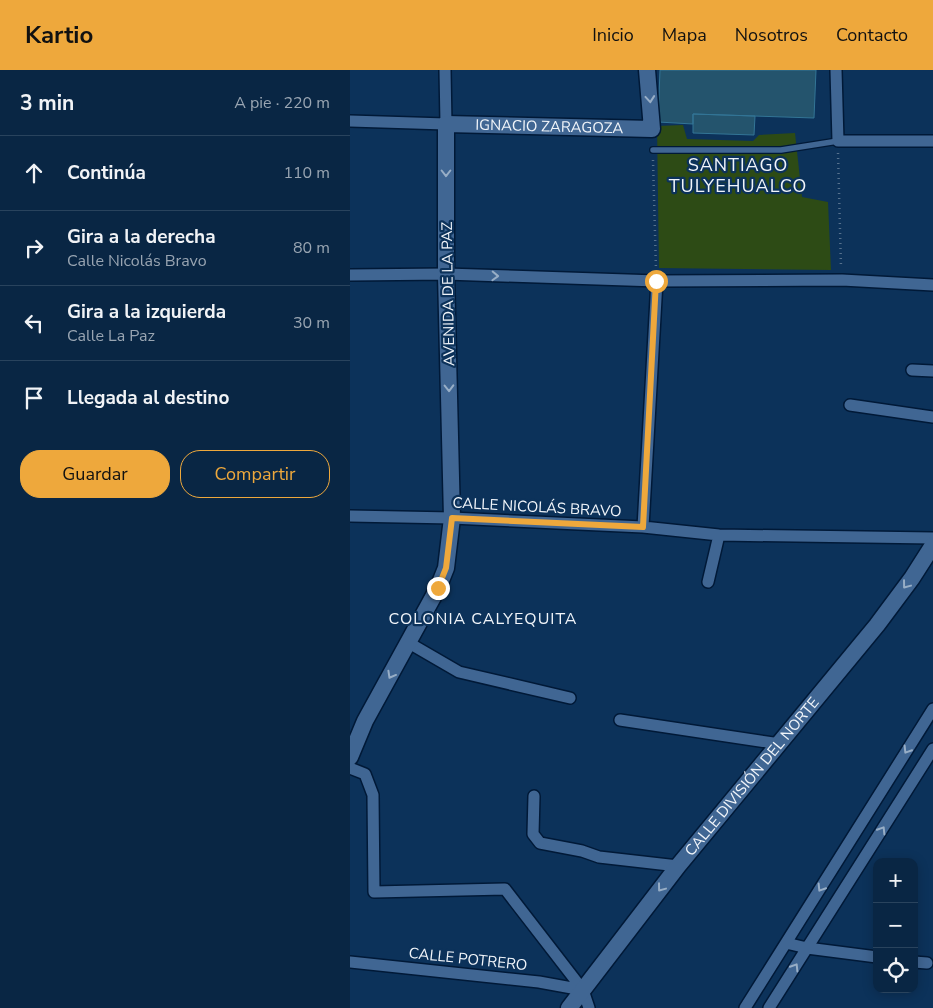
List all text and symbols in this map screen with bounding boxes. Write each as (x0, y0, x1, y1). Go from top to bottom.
text: Kartio (25, 19, 93, 51)
text: Inicio (592, 23, 634, 47)
text: Mapa (662, 23, 707, 47)
text: Nosotros (735, 23, 808, 47)
text: Contacto (836, 23, 908, 47)
text: 3 min (20, 89, 74, 117)
text: A pie · 220 m (234, 92, 330, 114)
one-way arrow (644, 96, 655, 104)
street label: IGNACIO ZARAGOZA (475, 115, 624, 138)
district label: SANTIAGO TULYEHUALCO (669, 153, 807, 198)
icon: ahead (20, 159, 48, 187)
text: Continúa (67, 160, 146, 186)
text: 110 m (283, 162, 330, 184)
one-way arrow (441, 170, 451, 177)
street label: AVENIDA DE LA PAZ (437, 222, 459, 366)
text: Gira a la derecha (67, 224, 216, 250)
icon: right (20, 234, 48, 262)
text: 80 m (293, 237, 330, 259)
text: Calle Nicolás Bravo (67, 250, 207, 272)
one-way arrow (491, 270, 499, 281)
route start (645, 270, 668, 293)
text: Gira a la izquierda (67, 299, 226, 325)
icon: left (20, 309, 48, 337)
text: 30 m (293, 312, 330, 334)
text: Calle La Paz (67, 325, 155, 347)
icon: arrive (20, 384, 48, 412)
one-way arrow (444, 384, 454, 392)
text: Llegada al destino (67, 385, 229, 411)
button: Guardar (20, 450, 170, 498)
button: Compartir (180, 450, 330, 498)
street label: CALLE NICOLÁS BRAVO (452, 493, 622, 521)
route end (427, 577, 450, 600)
one-way arrow (903, 579, 912, 589)
district label: COLONIA CALYEQUITA (389, 608, 577, 630)
one-way arrow (387, 670, 397, 679)
street label: CALLE DIVISIÓN DEL NORTE (680, 693, 823, 860)
one-way arrow (904, 745, 913, 754)
one-way arrow (876, 826, 885, 835)
map controls (873, 858, 918, 993)
button: + (873, 858, 918, 903)
one-way arrow (658, 882, 666, 891)
one-way arrow (817, 883, 827, 892)
button: − (873, 903, 918, 948)
street label: CALLE POTRERO (408, 943, 528, 975)
button: locate (873, 948, 918, 993)
one-way arrow (789, 963, 798, 972)

